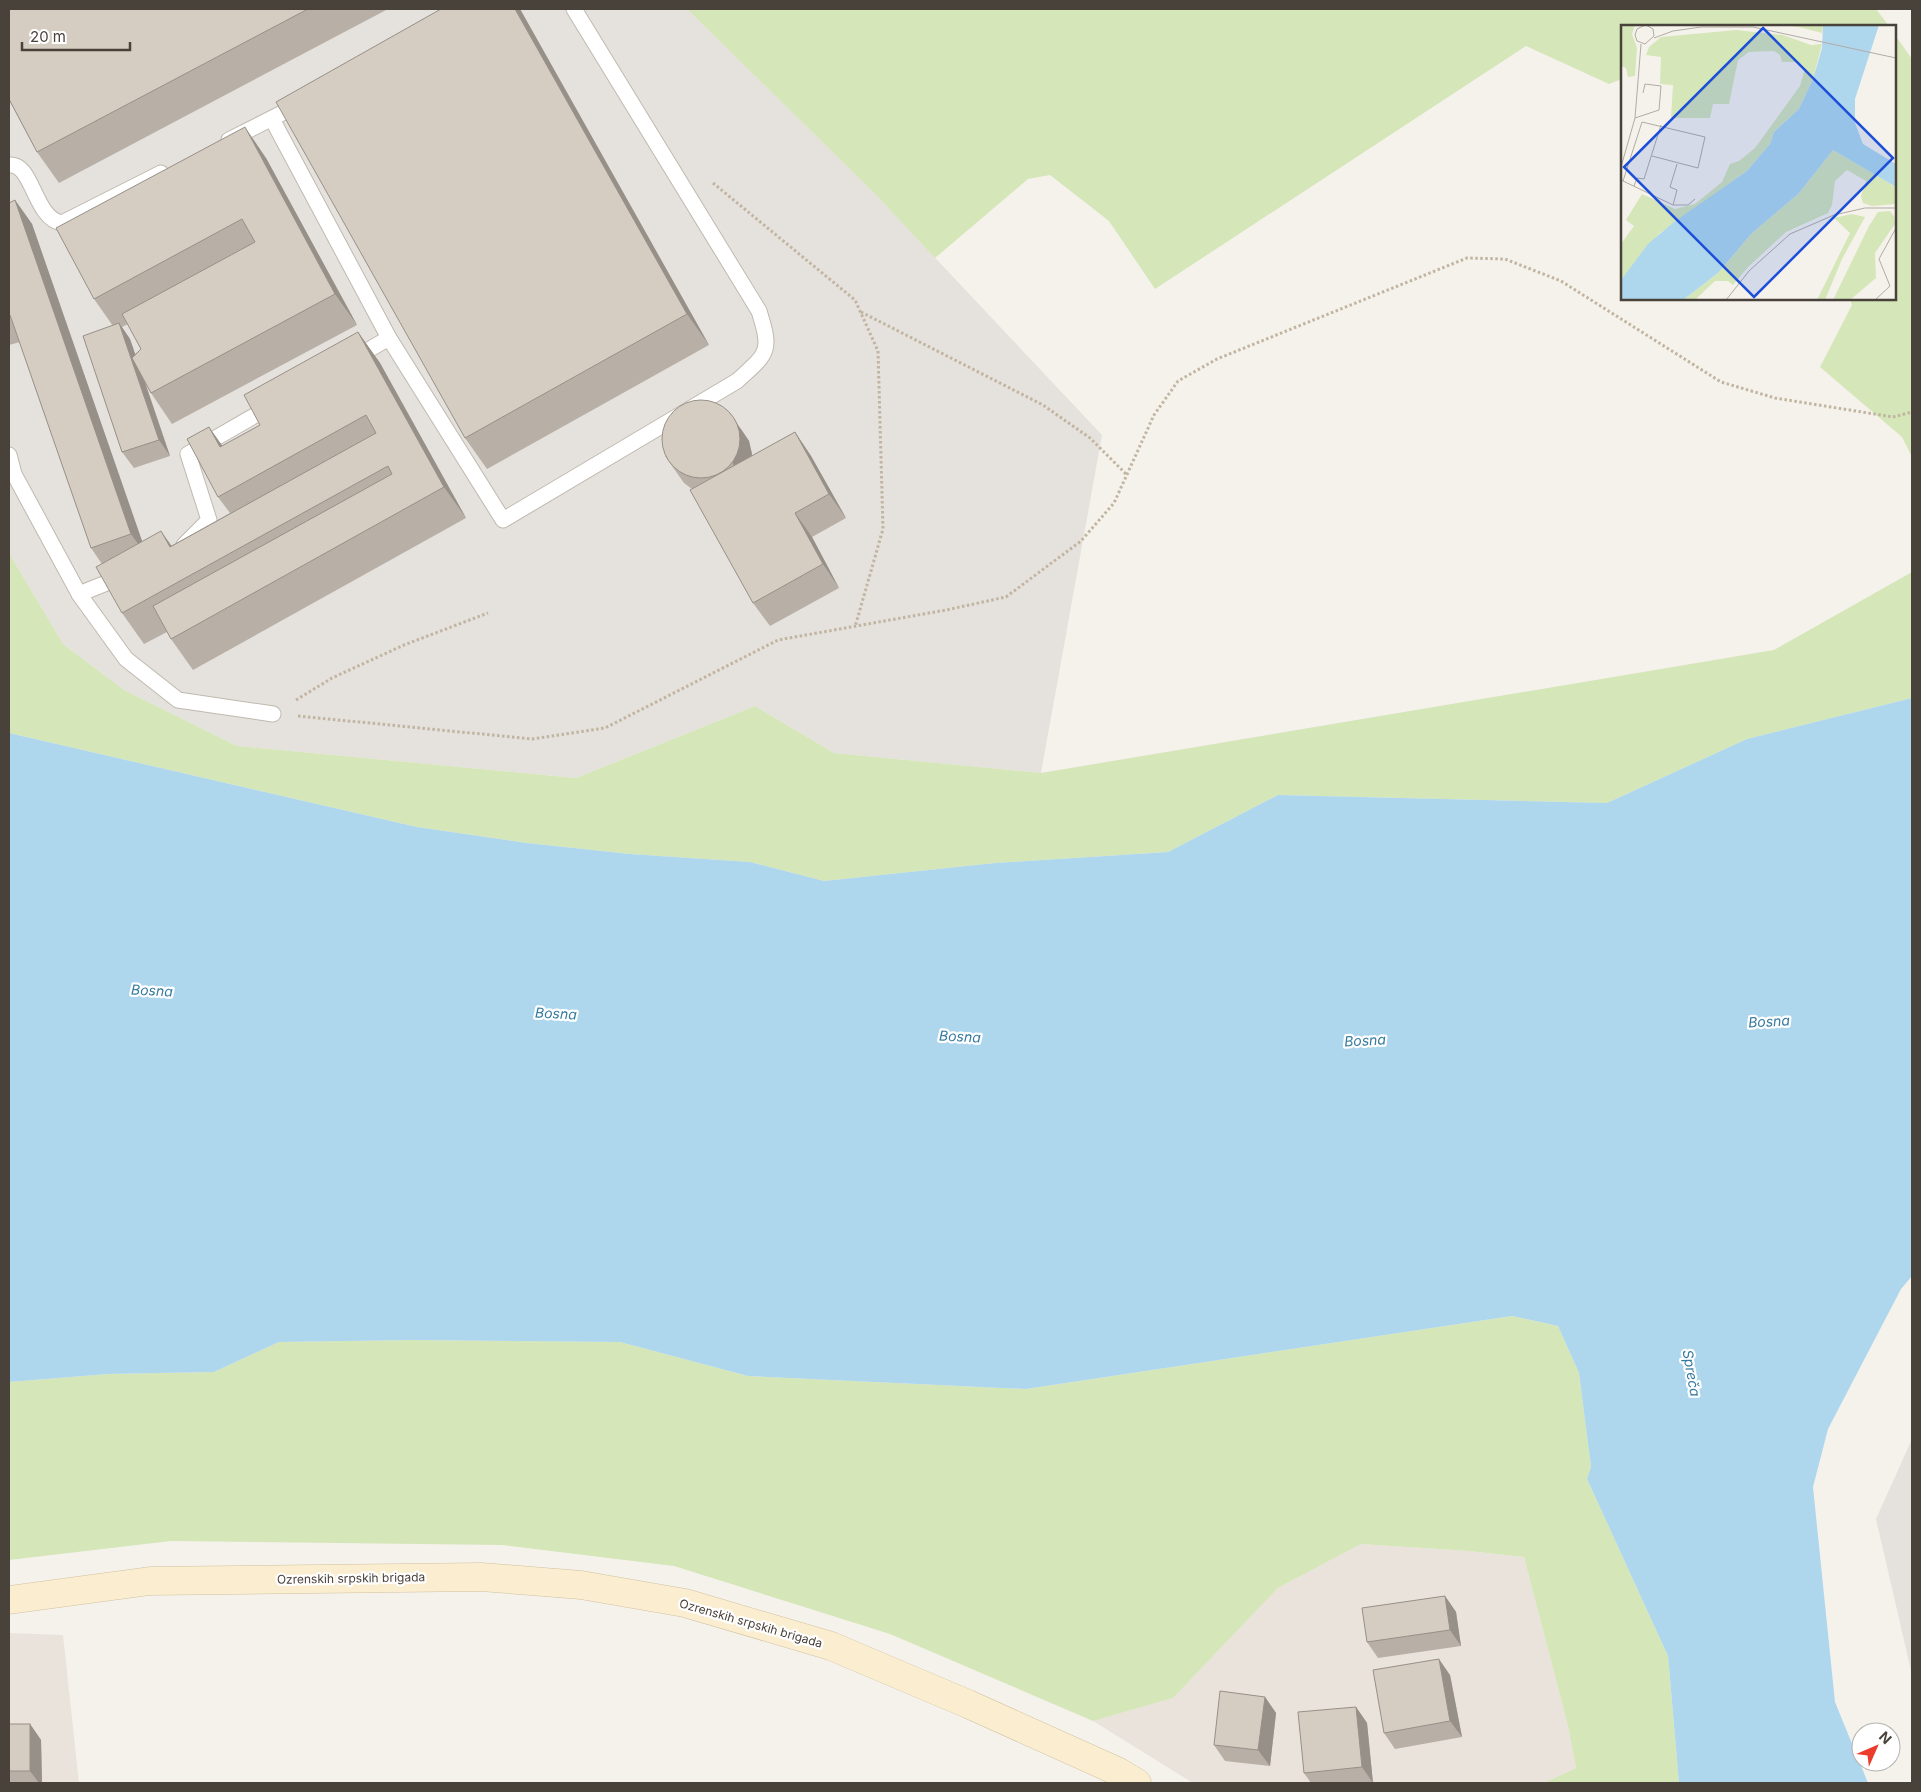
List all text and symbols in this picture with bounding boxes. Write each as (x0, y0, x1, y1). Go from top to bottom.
scale bar (22, 20, 130, 52)
inset map (1621, 25, 1896, 300)
text: 20 m (30, 27, 66, 46)
water label: Bosna (131, 980, 174, 1000)
water label: Bosna (535, 1003, 578, 1023)
water label: Bosna (1748, 1011, 1791, 1031)
water label: Bosna (939, 1026, 982, 1046)
water label: Bosna (1344, 1030, 1387, 1050)
water label: Spreča (1680, 1348, 1705, 1398)
street label: Ozrenskih srpskih brigada (277, 1569, 425, 1587)
street label: Ozrenskih srpskih brigada (678, 1595, 824, 1651)
north arrow (1851, 1722, 1901, 1772)
text: N (1876, 1728, 1895, 1747)

